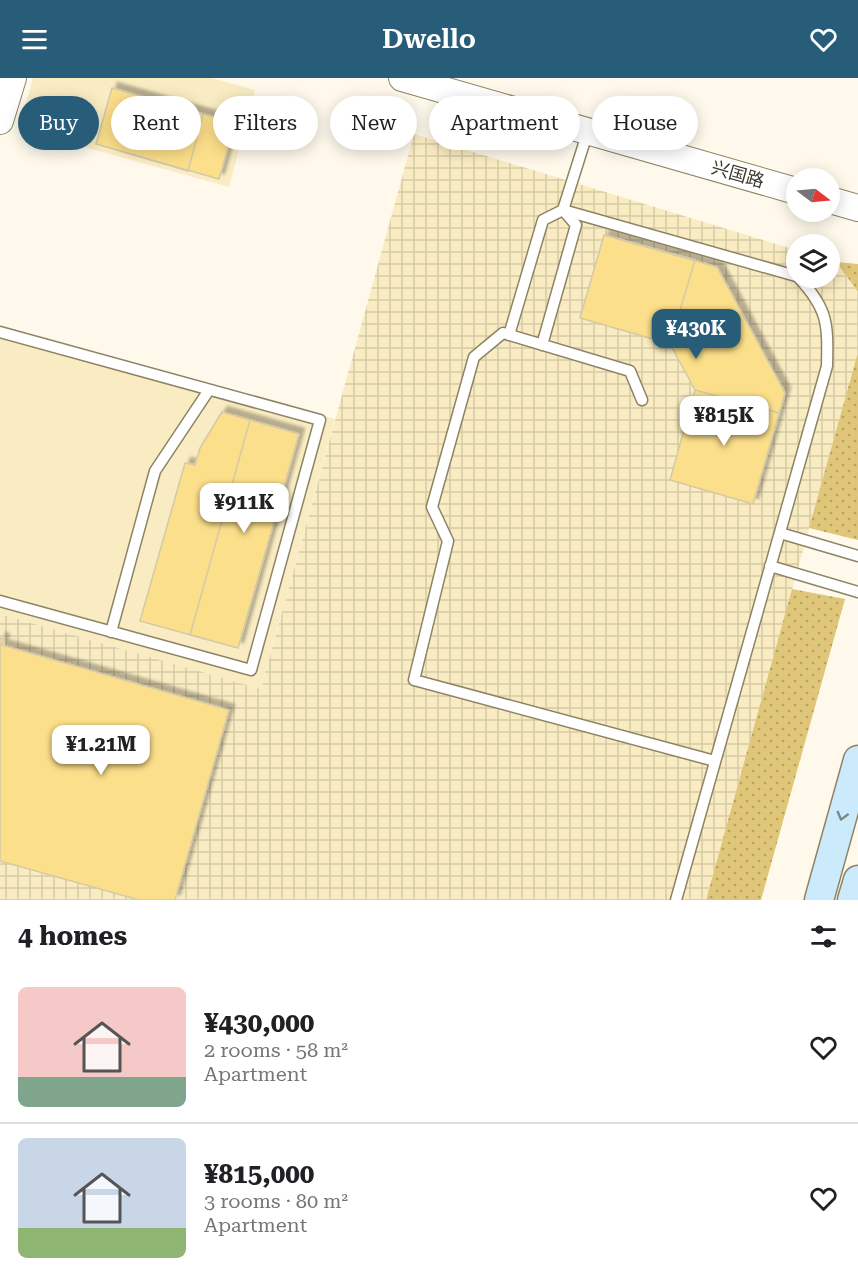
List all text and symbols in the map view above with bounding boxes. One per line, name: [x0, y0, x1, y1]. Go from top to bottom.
icon: menu: [18, 23, 51, 56]
text: Dwello: [382, 23, 476, 55]
icon: heart: [807, 23, 840, 56]
chip: Buy: [18, 96, 99, 150]
chip: Rent: [111, 96, 201, 150]
chip: Filters: [213, 96, 318, 150]
chip: New: [330, 96, 417, 150]
chip: Apartment: [429, 96, 580, 150]
chip: House: [592, 96, 698, 150]
street label: 兴国路: [709, 156, 767, 192]
north arrow: [786, 168, 840, 222]
map controls: [786, 168, 840, 288]
button: layers: [786, 234, 840, 288]
pin: ¥430K: [654, 309, 738, 360]
text: ¥430K: [666, 316, 726, 340]
pin: ¥815K: [682, 396, 766, 447]
text: ¥815K: [694, 403, 754, 427]
pin: ¥911K: [202, 483, 286, 534]
text: ¥911K: [214, 490, 274, 514]
pin: ¥1.21M: [52, 725, 150, 776]
text: ¥1.21M: [66, 732, 136, 756]
one-way arrow: [837, 811, 850, 821]
icon: filters: [807, 920, 840, 953]
text: 4 homes: [18, 921, 127, 951]
text: ¥430,000: [204, 1008, 314, 1038]
icon: home: [66, 1011, 138, 1083]
icon: heart: [807, 1031, 840, 1064]
text: 2 rooms · 58 m²: [204, 1038, 348, 1062]
text: Apartment: [204, 1062, 307, 1086]
text: ¥815,000: [204, 1159, 314, 1189]
icon: home: [66, 1162, 138, 1234]
icon: heart: [807, 1182, 840, 1215]
text: 3 rooms · 80 m²: [204, 1189, 348, 1213]
text: Apartment: [204, 1213, 307, 1237]

